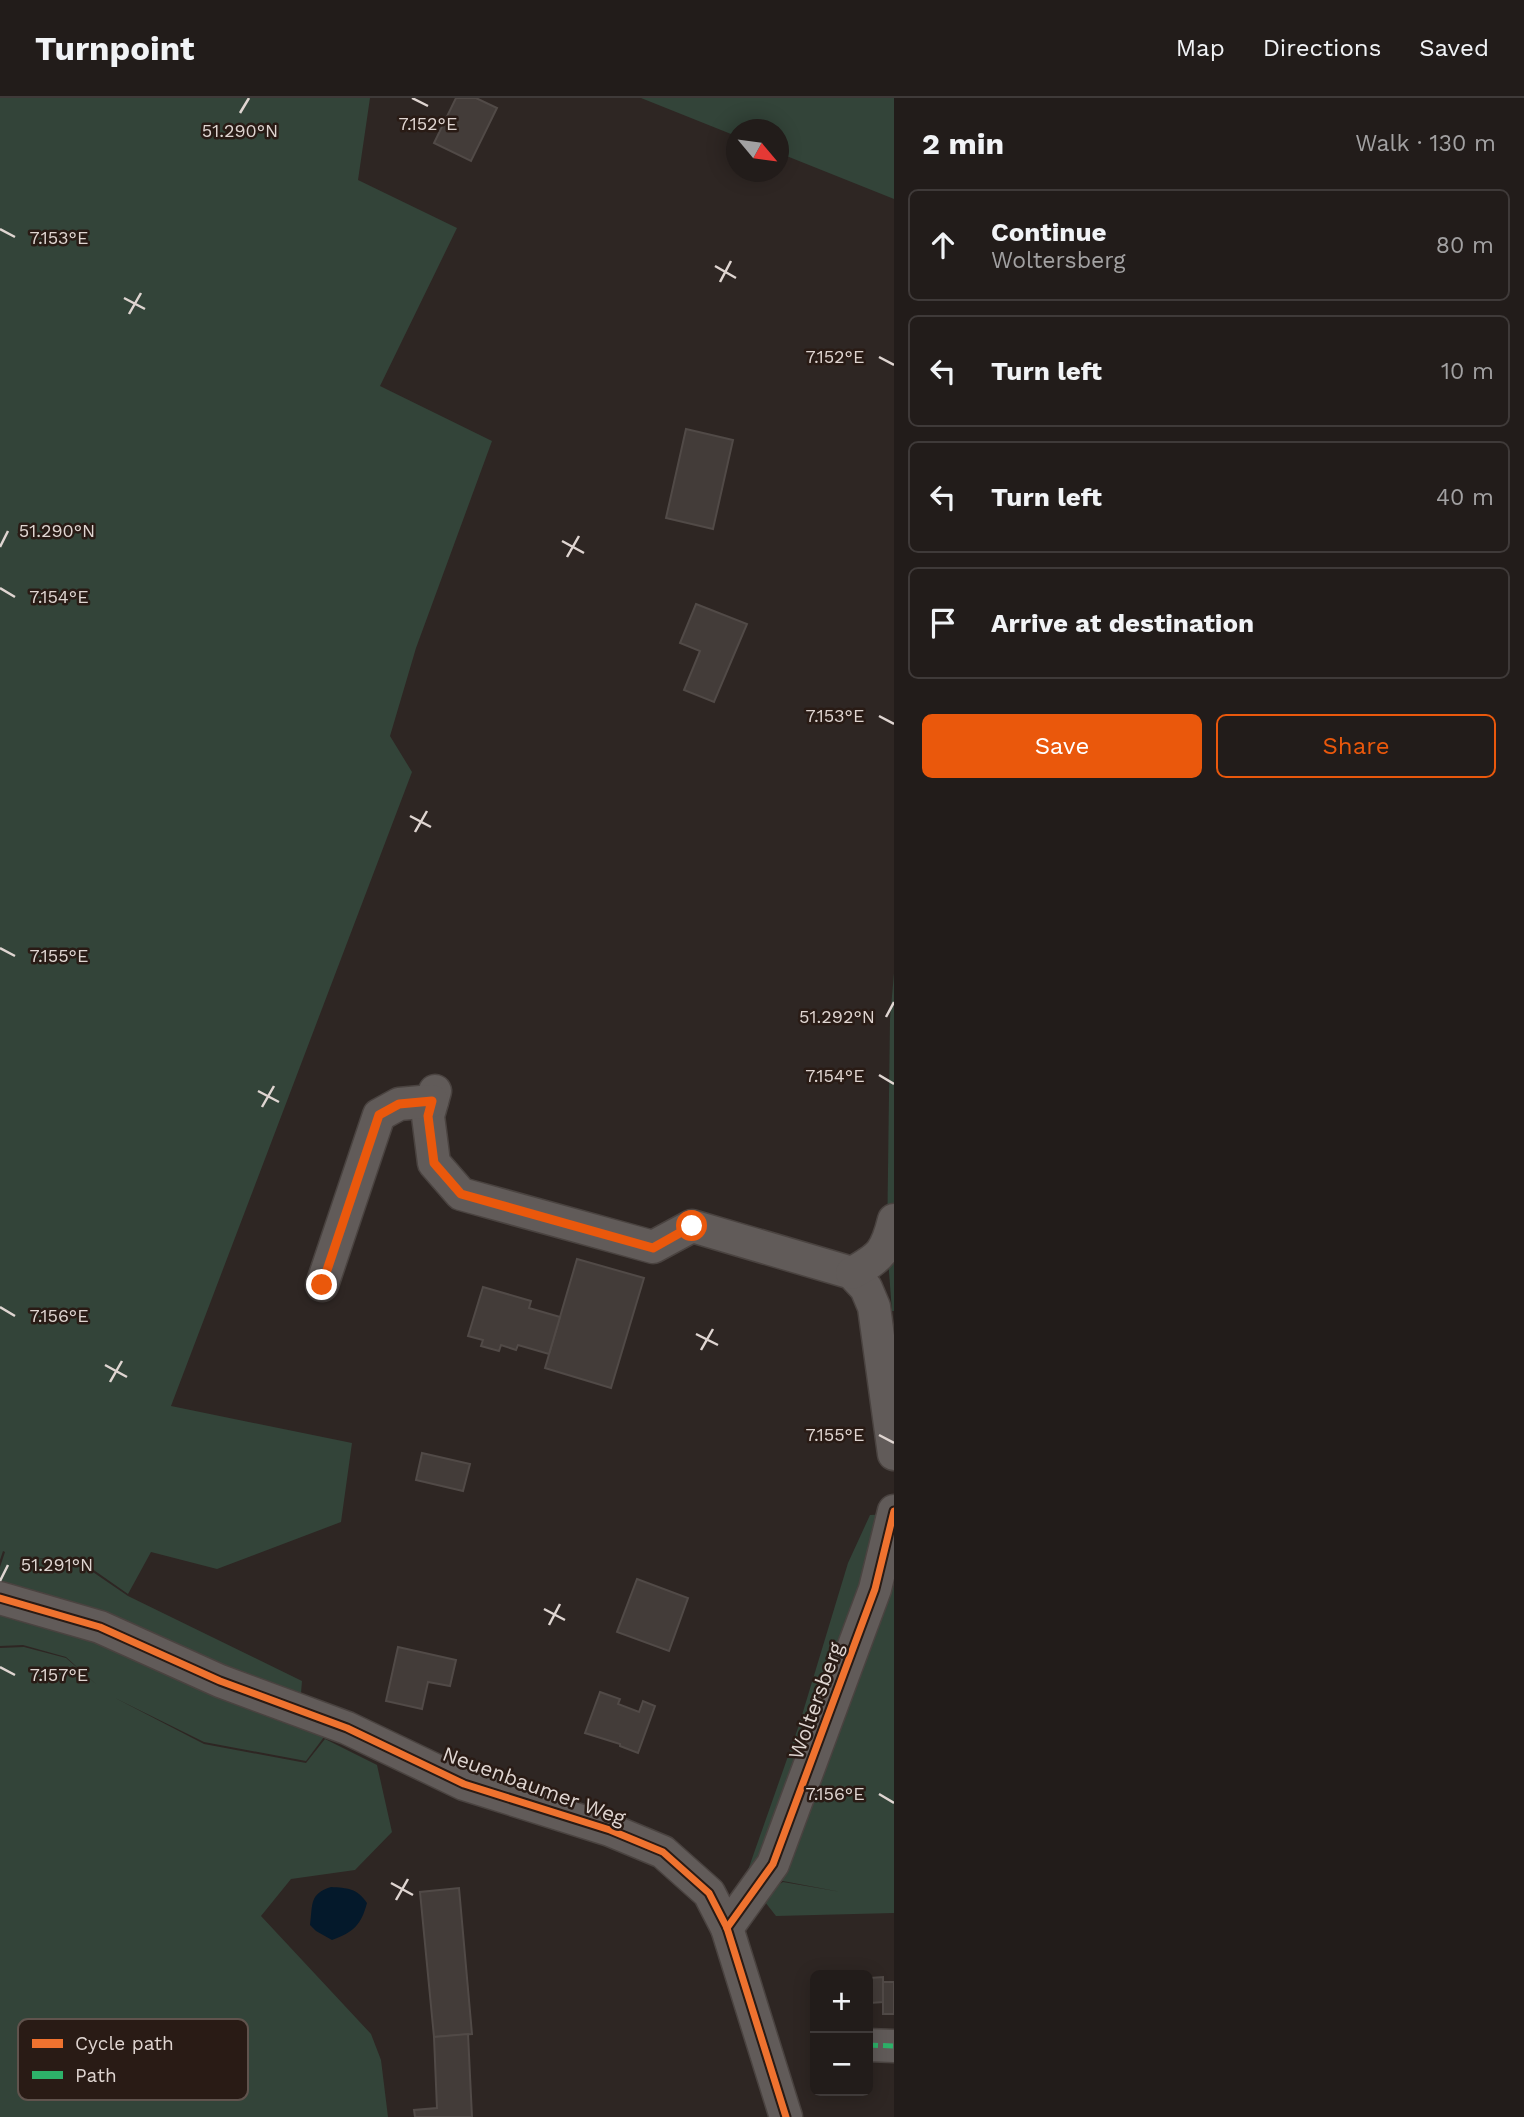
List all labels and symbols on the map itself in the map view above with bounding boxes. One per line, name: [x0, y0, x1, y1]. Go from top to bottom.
text: 7.152°E: [399, 113, 457, 134]
north arrow: [726, 119, 789, 182]
text: 51.290°N: [202, 120, 278, 141]
text: 7.153°E: [30, 227, 88, 248]
text: 7.152°E: [806, 346, 864, 367]
text: 51.290°N: [19, 520, 95, 541]
text: 7.154°E: [29, 586, 89, 607]
text: 7.153°E: [806, 705, 864, 726]
text: 7.155°E: [30, 945, 88, 966]
text: 51.292°N: [799, 1006, 875, 1027]
text: 7.154°E: [805, 1065, 865, 1086]
route start: [676, 1210, 707, 1241]
route end: [306, 1269, 337, 1300]
text: 7.156°E: [29, 1305, 89, 1326]
text: 7.155°E: [806, 1424, 864, 1445]
text: 51.291°N: [21, 1554, 93, 1575]
street label: Woltersberg: [783, 1638, 849, 1763]
text: 7.157°E: [30, 1664, 88, 1685]
street label: Neuenbaumer Weg: [439, 1741, 630, 1831]
text: 7.156°E: [805, 1783, 865, 1804]
legend: [18, 2019, 248, 2100]
text: Cycle path: [75, 2032, 174, 2055]
text: Path: [75, 2064, 117, 2087]

